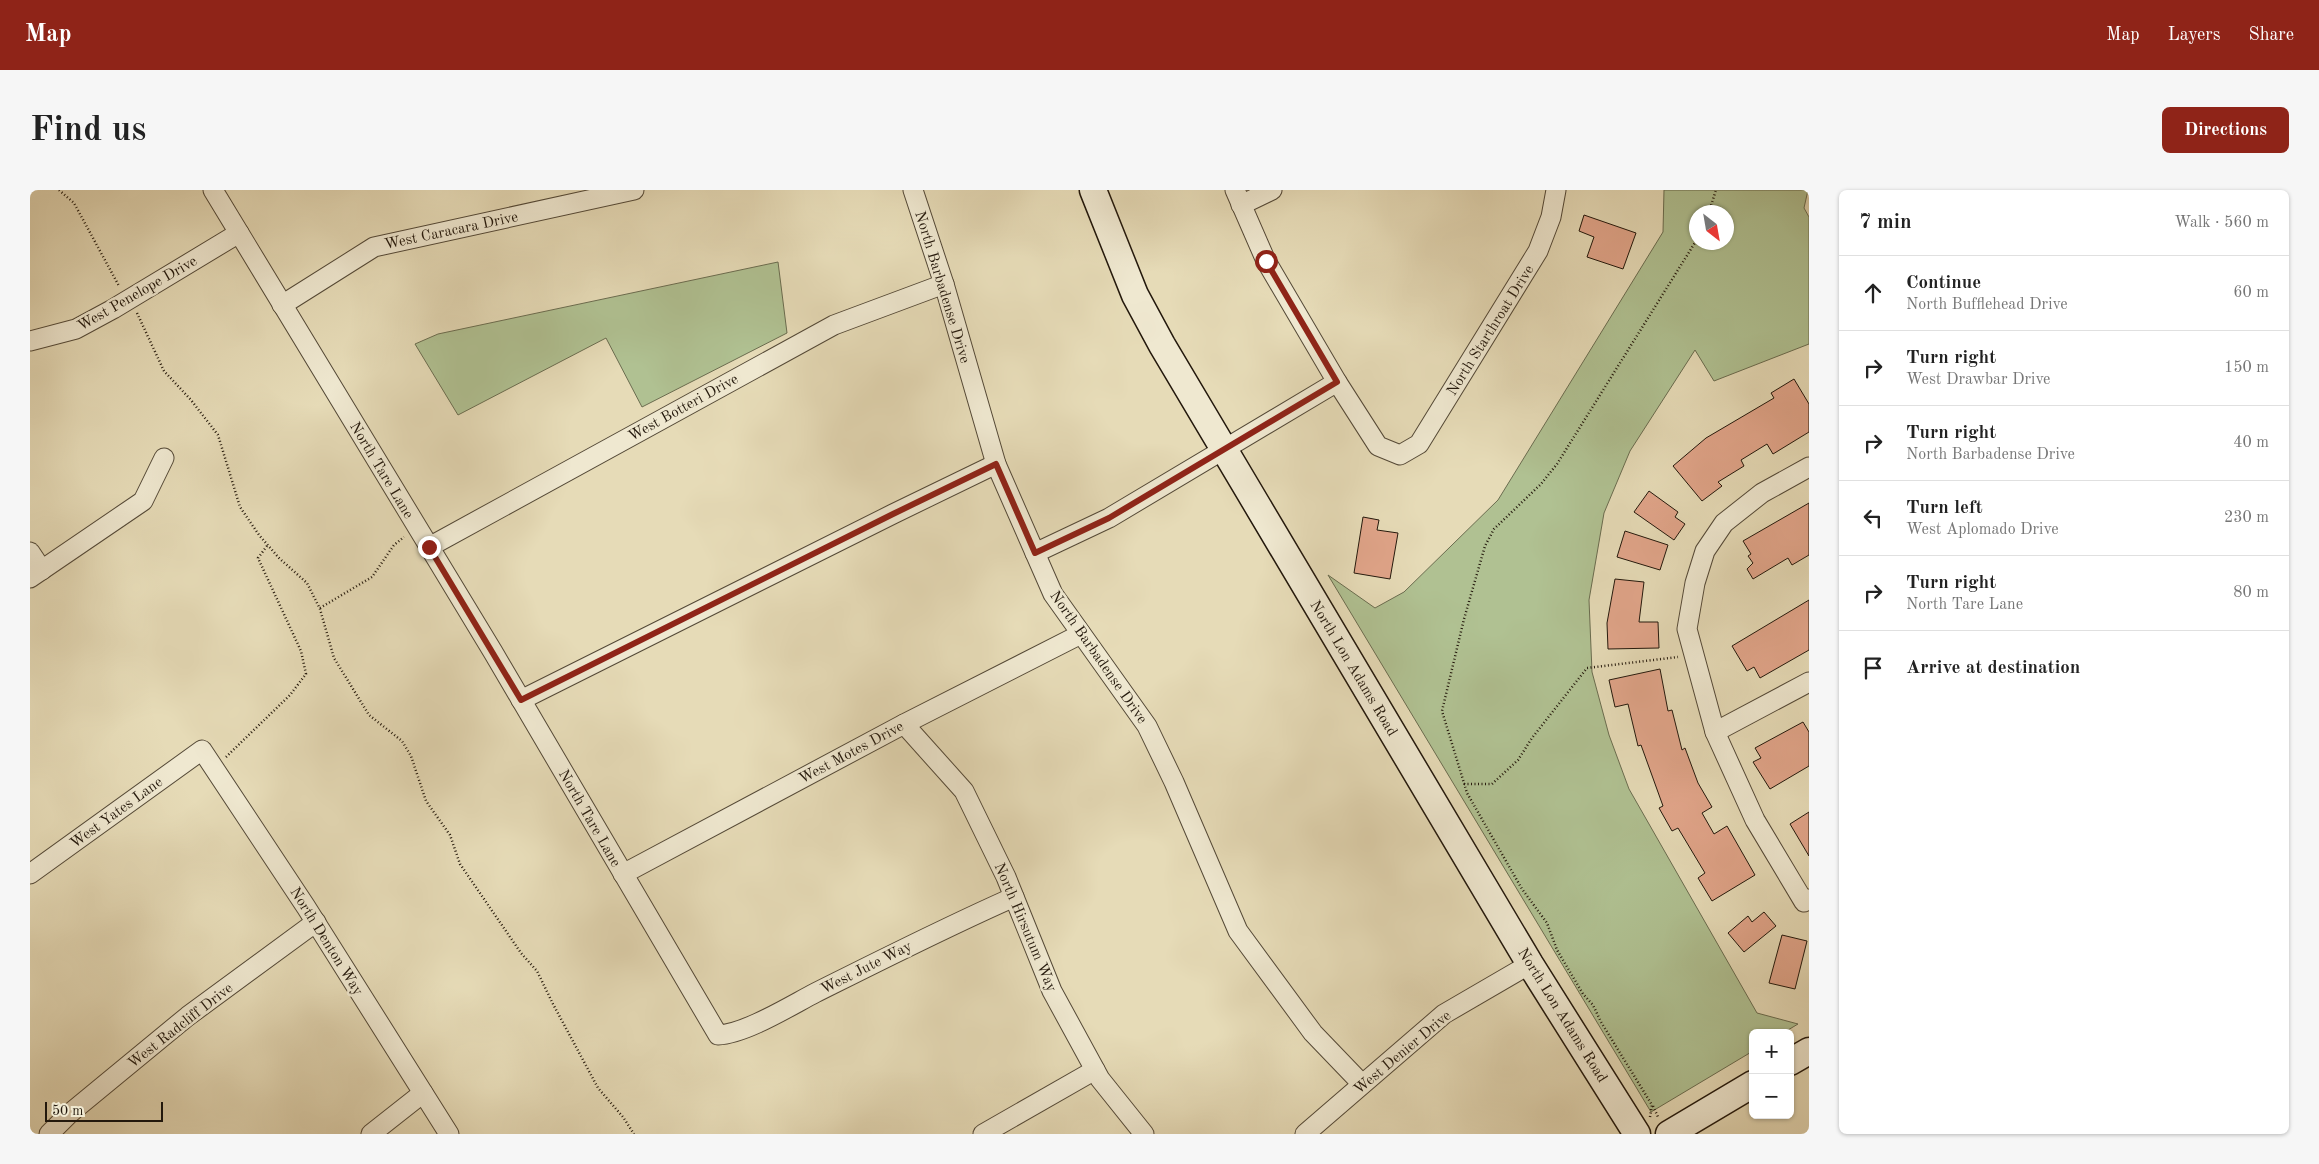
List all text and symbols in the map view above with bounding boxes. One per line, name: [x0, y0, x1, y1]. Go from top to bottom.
text: Map: [25, 23, 72, 47]
text: Map: [2106, 26, 2140, 44]
text: Layers: [2168, 26, 2220, 44]
text: Share: [2248, 26, 2294, 44]
button: Directions: [2162, 107, 2289, 153]
text: Find us: [30, 113, 146, 148]
north arrow: [1689, 205, 1734, 250]
street label: West Caracara Drive: [383, 210, 520, 253]
street label: North Barbadense Drive: [911, 210, 972, 365]
text: 7 min: [1859, 212, 1912, 233]
text: Walk · 560 m: [2174, 215, 2269, 231]
route start: [1255, 250, 1278, 273]
street label: West Penelope Drive: [75, 254, 200, 335]
street label: North Starthroat Drive: [1445, 263, 1538, 399]
text: Continue: [1906, 274, 1981, 293]
icon: ahead: [1859, 279, 1887, 307]
text: 60 m: [2233, 285, 2269, 301]
text: North Bufflehead Drive: [1906, 297, 2068, 313]
text: Turn right: [1906, 349, 1996, 368]
icon: right: [1859, 354, 1887, 382]
text: 150 m: [2224, 360, 2269, 376]
street label: West Botteri Drive: [626, 372, 741, 445]
text: West Drawbar Drive: [1906, 372, 2050, 388]
street label: North Tare Lane: [346, 420, 415, 522]
text: Turn right: [1906, 424, 1996, 443]
icon: right: [1859, 429, 1887, 457]
text: 40 m: [2233, 435, 2269, 451]
text: North Barbadense Drive: [1906, 447, 2075, 463]
text: Turn left: [1906, 499, 1983, 518]
icon: left: [1859, 504, 1887, 532]
text: 230 m: [2224, 510, 2269, 526]
text: West Aplomado Drive: [1906, 522, 2059, 538]
route end: [418, 536, 441, 559]
text: Turn right: [1906, 574, 1996, 593]
icon: right: [1859, 579, 1887, 607]
text: 80 m: [2233, 585, 2269, 601]
street label: North Barbadense Drive: [1046, 589, 1149, 727]
text: North Tare Lane: [1906, 597, 2023, 613]
street label: North Lon Adams Road: [1306, 598, 1399, 739]
icon: arrive: [1859, 654, 1887, 682]
text: Arrive at destination: [1906, 659, 2080, 678]
street label: West Motes Drive: [797, 719, 907, 787]
street label: North Tare Lane: [555, 767, 623, 870]
street label: West Yates Lane: [68, 775, 166, 852]
street label: North Hirsutum Way: [991, 861, 1059, 994]
street label: North Denton Way: [286, 885, 365, 999]
street label: West Jute Way: [819, 939, 915, 998]
street label: North Lon Adams Road: [1514, 946, 1609, 1086]
street label: West Radcliff Drive: [126, 981, 236, 1072]
street label: West Denier Drive: [1352, 1008, 1454, 1098]
map controls: [1749, 1029, 1794, 1119]
button: +: [1749, 1029, 1794, 1074]
button: −: [1749, 1074, 1794, 1119]
scale bar: [45, 1099, 162, 1122]
text: 50 m: [52, 1104, 83, 1118]

